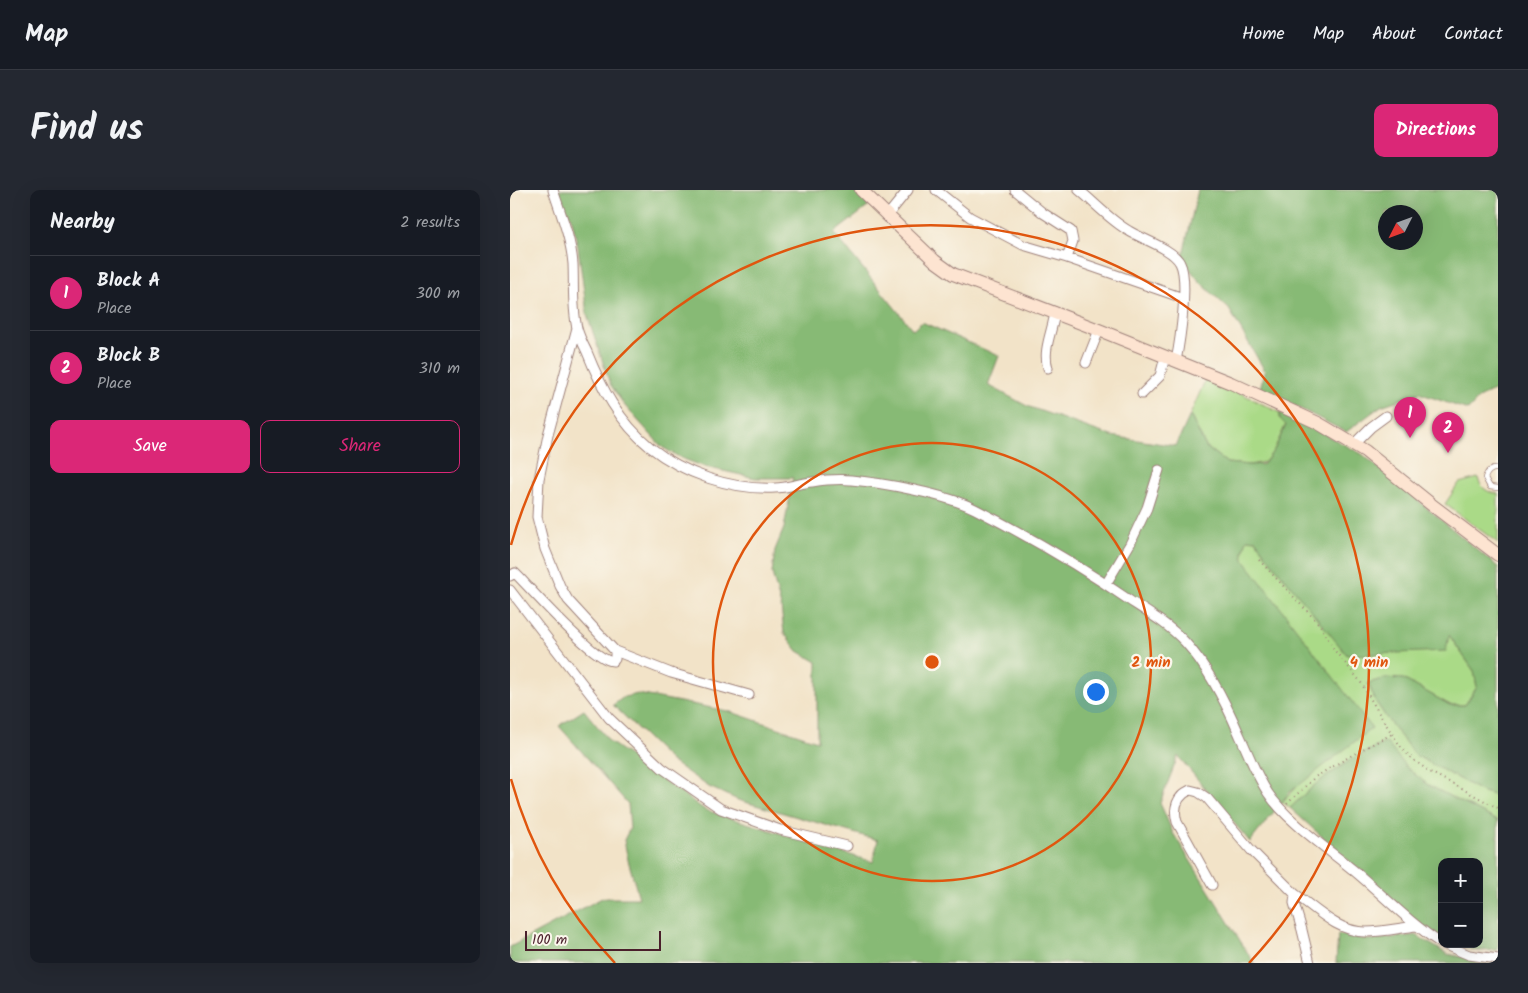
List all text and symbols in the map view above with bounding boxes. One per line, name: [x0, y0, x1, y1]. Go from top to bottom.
text: Map: [25, 15, 68, 54]
text: Home: [1242, 20, 1285, 49]
text: Map: [1313, 20, 1344, 49]
text: About: [1372, 20, 1416, 49]
text: Contact: [1444, 20, 1503, 49]
text: Find us: [30, 102, 143, 158]
button: Directions: [1374, 104, 1498, 157]
north arrow: [1378, 205, 1423, 250]
text: Nearby: [50, 206, 115, 239]
text: 2 results: [400, 210, 460, 235]
text: Block A: [97, 266, 161, 296]
text: 1: [64, 281, 68, 306]
text: 300 m: [416, 281, 460, 306]
text: Place: [97, 296, 131, 321]
text: Block B: [97, 341, 160, 371]
text: 2: [61, 356, 71, 381]
text: 310 m: [419, 356, 460, 381]
text: Place: [97, 371, 131, 396]
pin: 1: [1394, 397, 1426, 438]
pin: 2: [1432, 412, 1464, 453]
button: Save: [50, 420, 250, 473]
button: Share: [260, 420, 460, 473]
text: 2 min: [1131, 651, 1171, 675]
text: 4 min: [1350, 651, 1388, 675]
centre of rings: [923, 653, 941, 671]
your location: [1083, 679, 1109, 705]
map controls: [1438, 858, 1483, 948]
button: +: [1438, 858, 1483, 903]
button: −: [1438, 903, 1483, 948]
scale bar: [525, 928, 661, 951]
text: 100 m: [532, 929, 567, 951]

